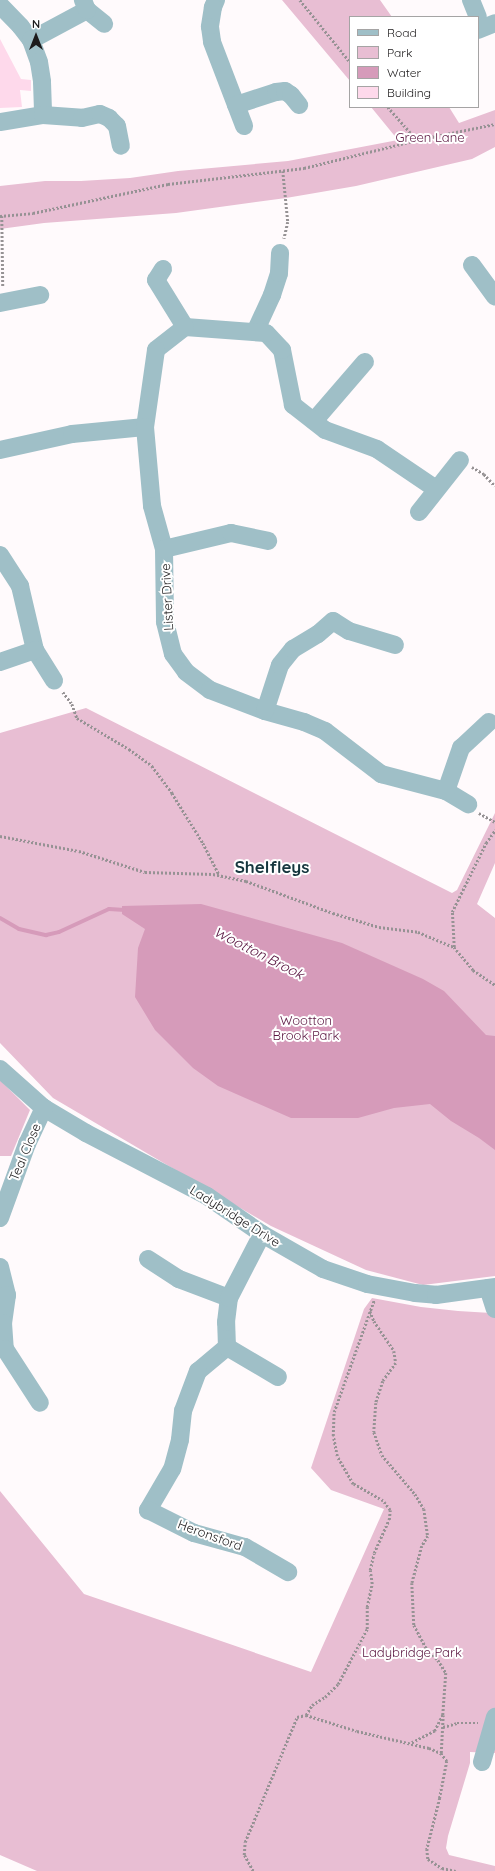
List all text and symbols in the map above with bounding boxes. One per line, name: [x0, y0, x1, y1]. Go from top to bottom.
north arrow: [16, 16, 56, 56]
legend: [349, 16, 479, 108]
text: N: [32, 17, 40, 31]
text: Road: [387, 25, 417, 40]
text: Park: [387, 45, 412, 60]
text: Water: [387, 65, 421, 80]
text: Building: [387, 85, 431, 100]
park label: Green Lane: [395, 129, 465, 145]
street label: Lister Drive: [157, 563, 177, 631]
district label: Shelfleys: [235, 857, 309, 877]
water label: Wootton Brook: [211, 923, 307, 983]
park label: Wootton Brook Park: [273, 1013, 339, 1044]
street label: Teal Close: [6, 1121, 44, 1183]
street label: Ladybridge Drive: [187, 1182, 283, 1250]
street label: Heronsford: [176, 1516, 244, 1554]
park label: Ladybridge Park: [362, 1644, 462, 1660]

